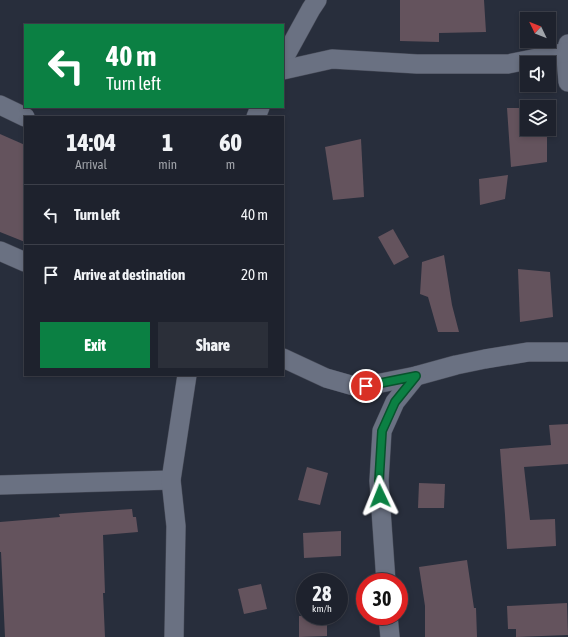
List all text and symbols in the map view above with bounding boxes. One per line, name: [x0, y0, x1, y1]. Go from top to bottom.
north arrow: [520, 12, 556, 48]
map controls: [520, 12, 556, 136]
icon: left: [40, 40, 92, 92]
text: 40 m: [106, 40, 156, 72]
button: sound: [520, 56, 556, 92]
text: Turn left: [106, 73, 161, 94]
button: layers: [520, 100, 556, 136]
text: 14:04: [66, 129, 116, 156]
text: 1: [162, 129, 173, 156]
text: 60: [219, 129, 242, 156]
text: Arrival: [75, 157, 107, 172]
text: min: [158, 157, 177, 172]
text: m: [226, 157, 235, 172]
icon: left: [40, 204, 62, 226]
text: Turn left: [74, 206, 120, 223]
text: 40 m: [241, 206, 268, 223]
icon: arrive: [40, 264, 62, 286]
text: Arrive at destination: [74, 266, 185, 283]
text: 20 m: [241, 266, 268, 283]
button: Exit: [40, 322, 150, 368]
button: Share: [158, 322, 268, 368]
pin: [349, 369, 383, 403]
icon: arrive: [355, 375, 377, 397]
position arrow: [359, 475, 401, 517]
speed limit sign: 30: [356, 573, 408, 625]
text: 28: [313, 582, 331, 605]
text: km/h: [312, 603, 332, 614]

